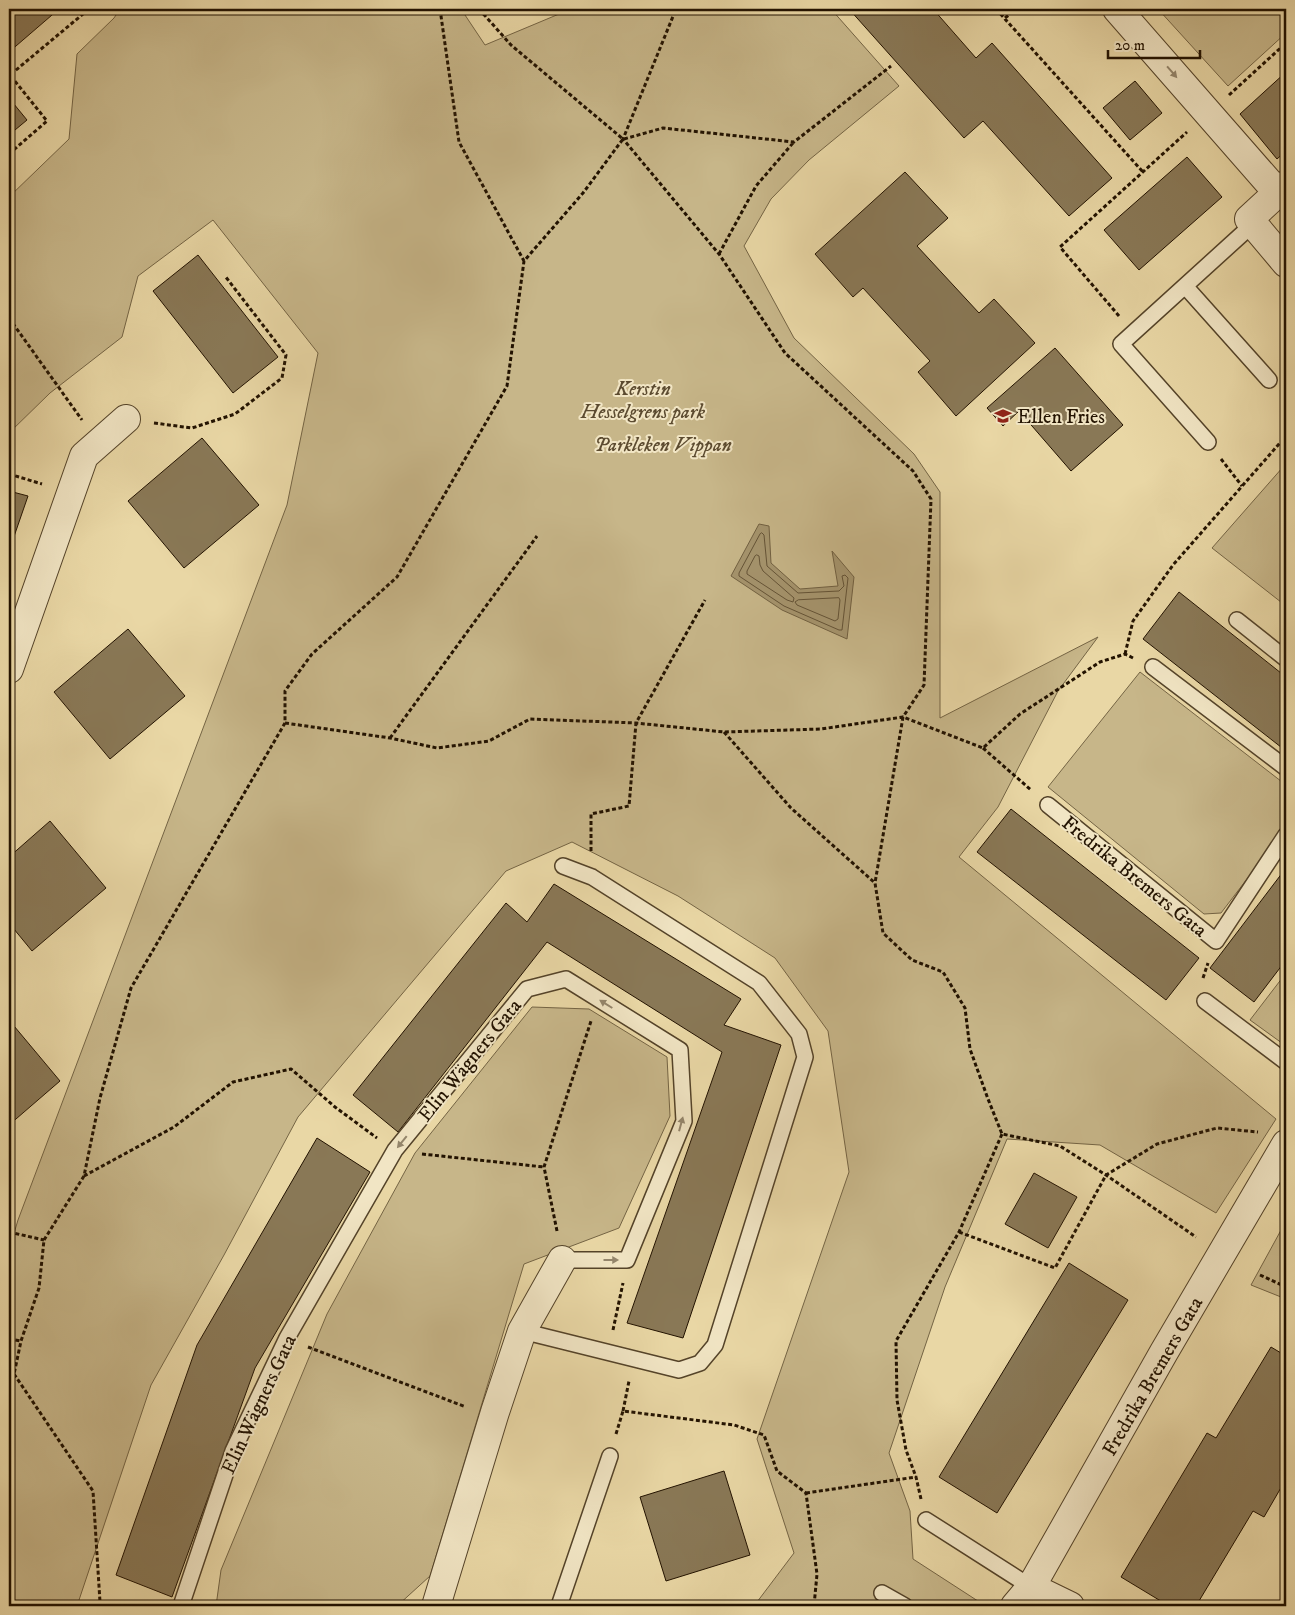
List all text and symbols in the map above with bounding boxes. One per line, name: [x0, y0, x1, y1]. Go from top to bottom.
scale bar: [1108, 28, 1200, 60]
text: 20 m: [1115, 36, 1145, 55]
one-way arrow: [1167, 65, 1178, 78]
park label: Kerstin Hesselgrens park: [580, 377, 706, 425]
place label: Ellen Fries: [1017, 405, 1105, 430]
school or university icon: Ellen Fries: [993, 406, 1013, 426]
park label: Parkleken Vippan: [594, 433, 732, 458]
street label: Fredrika Bremers Gata: [1056, 811, 1212, 944]
street label: Elin Wägners Gata: [413, 994, 528, 1128]
one-way arrow: [599, 999, 612, 1008]
one-way arrow: [677, 1117, 685, 1132]
one-way arrow: [396, 1135, 407, 1148]
one-way arrow: [603, 1256, 619, 1264]
street label: Fredrika Bremers Gata: [1098, 1292, 1209, 1461]
street label: Elin Wägners Gata: [216, 1330, 303, 1478]

